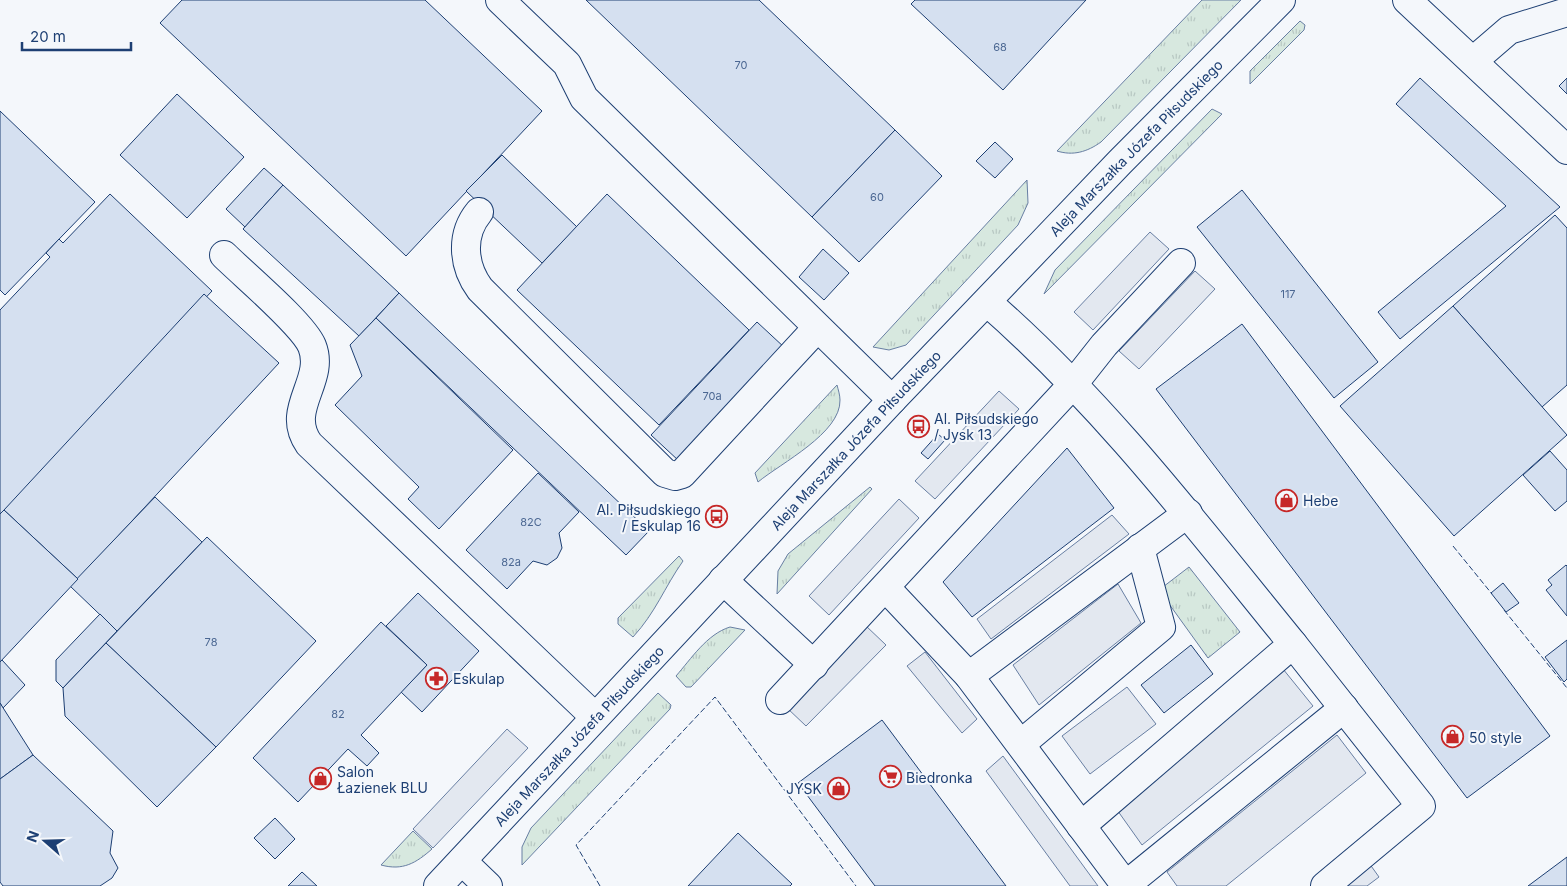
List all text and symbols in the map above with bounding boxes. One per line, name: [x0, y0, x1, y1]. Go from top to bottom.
scale bar: [22, 20, 131, 52]
text: 20 m: [30, 27, 66, 46]
house number: 68: [993, 40, 1007, 54]
street label: Aleja Marszałka Józefa Piłsudskiego: [1045, 56, 1226, 239]
house number: 70: [735, 58, 748, 72]
house number: 60: [870, 190, 884, 204]
house number: 117: [1280, 287, 1296, 301]
street label: Aleja Marszałka Józefa Piłsudskiego: [767, 346, 944, 533]
house number: 70a: [702, 389, 722, 403]
place label: Al. Piłsudskiego / Jysk 13: [934, 410, 1039, 443]
bus stop icon: Al. Piłsudskiego / Jysk 13: [906, 414, 930, 438]
shop icon: Hebe: [1275, 488, 1299, 512]
place label: Hebe: [1303, 492, 1338, 509]
place label: Al. Piłsudskiego / Eskulap 16: [596, 501, 701, 534]
bus stop icon: Al. Piłsudskiego / Eskulap 16: [705, 505, 729, 529]
house number: 82C: [520, 515, 542, 529]
house number: 82a: [501, 555, 521, 569]
house number: 78: [205, 635, 218, 649]
street label: Aleja Marszałka Józefa Piłsudskiego: [490, 642, 667, 829]
pharmacy icon: Eskulap: [425, 666, 449, 690]
place label: Eskulap: [453, 670, 505, 687]
house number: 82: [331, 707, 345, 721]
shop icon: 50 style: [1441, 725, 1465, 749]
place label: 50 style: [1469, 729, 1522, 746]
place label: Salon Łazienek BLU: [337, 763, 428, 796]
supermarket icon: Biedronka: [878, 765, 902, 789]
shop icon: Salon Łazienek BLU: [309, 767, 333, 791]
place label: Biedronka: [906, 769, 973, 786]
shop icon: JYSK: [826, 776, 850, 800]
place label: JYSK: [786, 780, 823, 797]
north arrow: [20, 816, 70, 866]
text: N: [23, 828, 42, 844]

